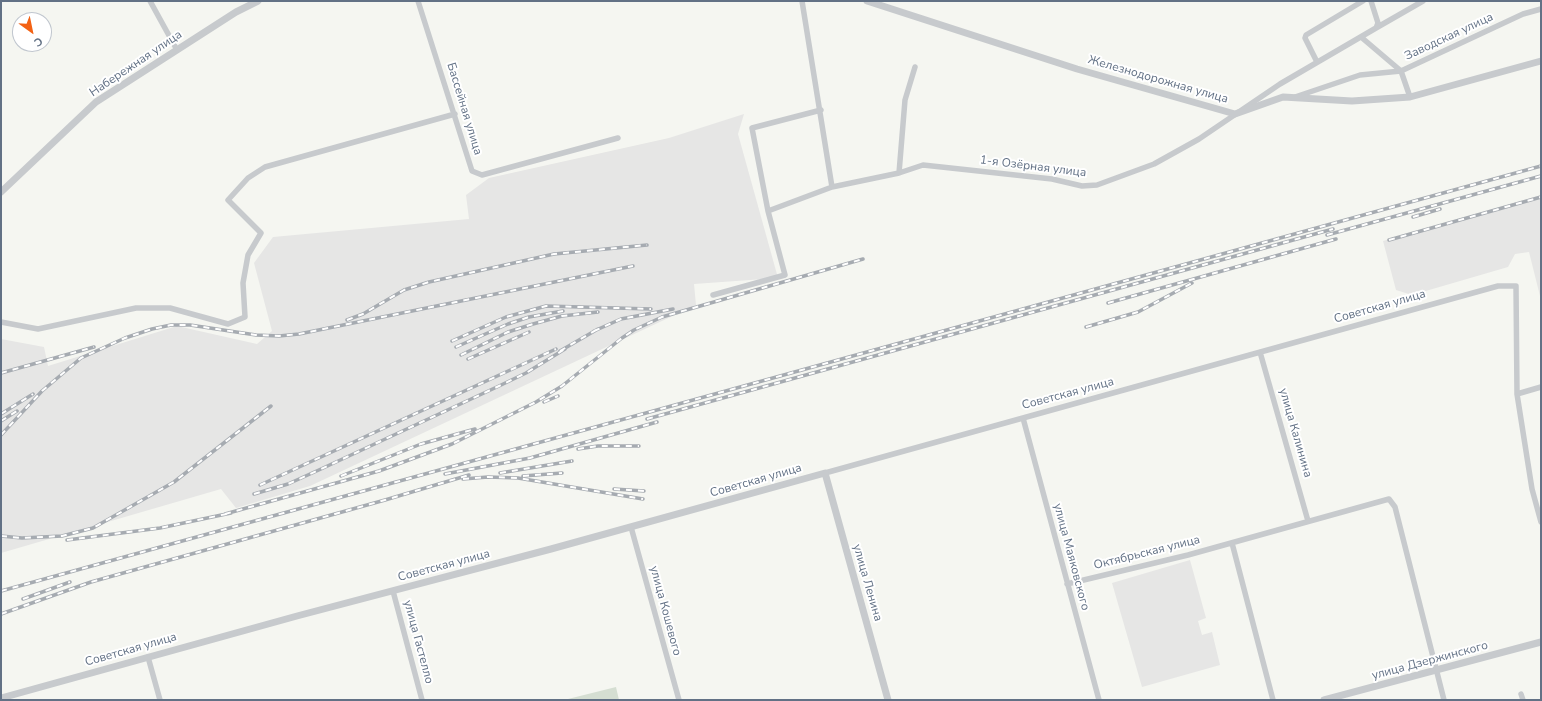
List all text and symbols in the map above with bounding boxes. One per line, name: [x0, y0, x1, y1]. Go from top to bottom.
street label: Заводская улица: [1402, 10, 1496, 64]
north arrow: [12, 12, 52, 52]
street label: Набережная улица: [87, 28, 185, 100]
text: С: [31, 33, 45, 50]
street label: Железнодорожная улица: [1086, 53, 1230, 107]
street label: Бассейная улица: [443, 61, 485, 157]
street label: 1-я Озёрная улица: [979, 153, 1087, 181]
street label: Советская улица: [1333, 287, 1427, 327]
street label: Советская улица: [1020, 375, 1116, 413]
street label: улица Калинина: [1275, 387, 1315, 479]
street label: Советская улица: [709, 461, 803, 501]
street label: улица Маяковского: [1050, 502, 1092, 612]
street label: Октябрьская улица: [1092, 533, 1202, 573]
street label: улица Ленина: [849, 543, 885, 623]
street label: Советская улица: [396, 547, 492, 585]
street label: улица Кошевого: [646, 565, 684, 657]
street label: улица Гастелло: [400, 599, 436, 685]
street label: Советская улица: [84, 630, 178, 670]
street label: улица Дзержинского: [1370, 639, 1490, 683]

